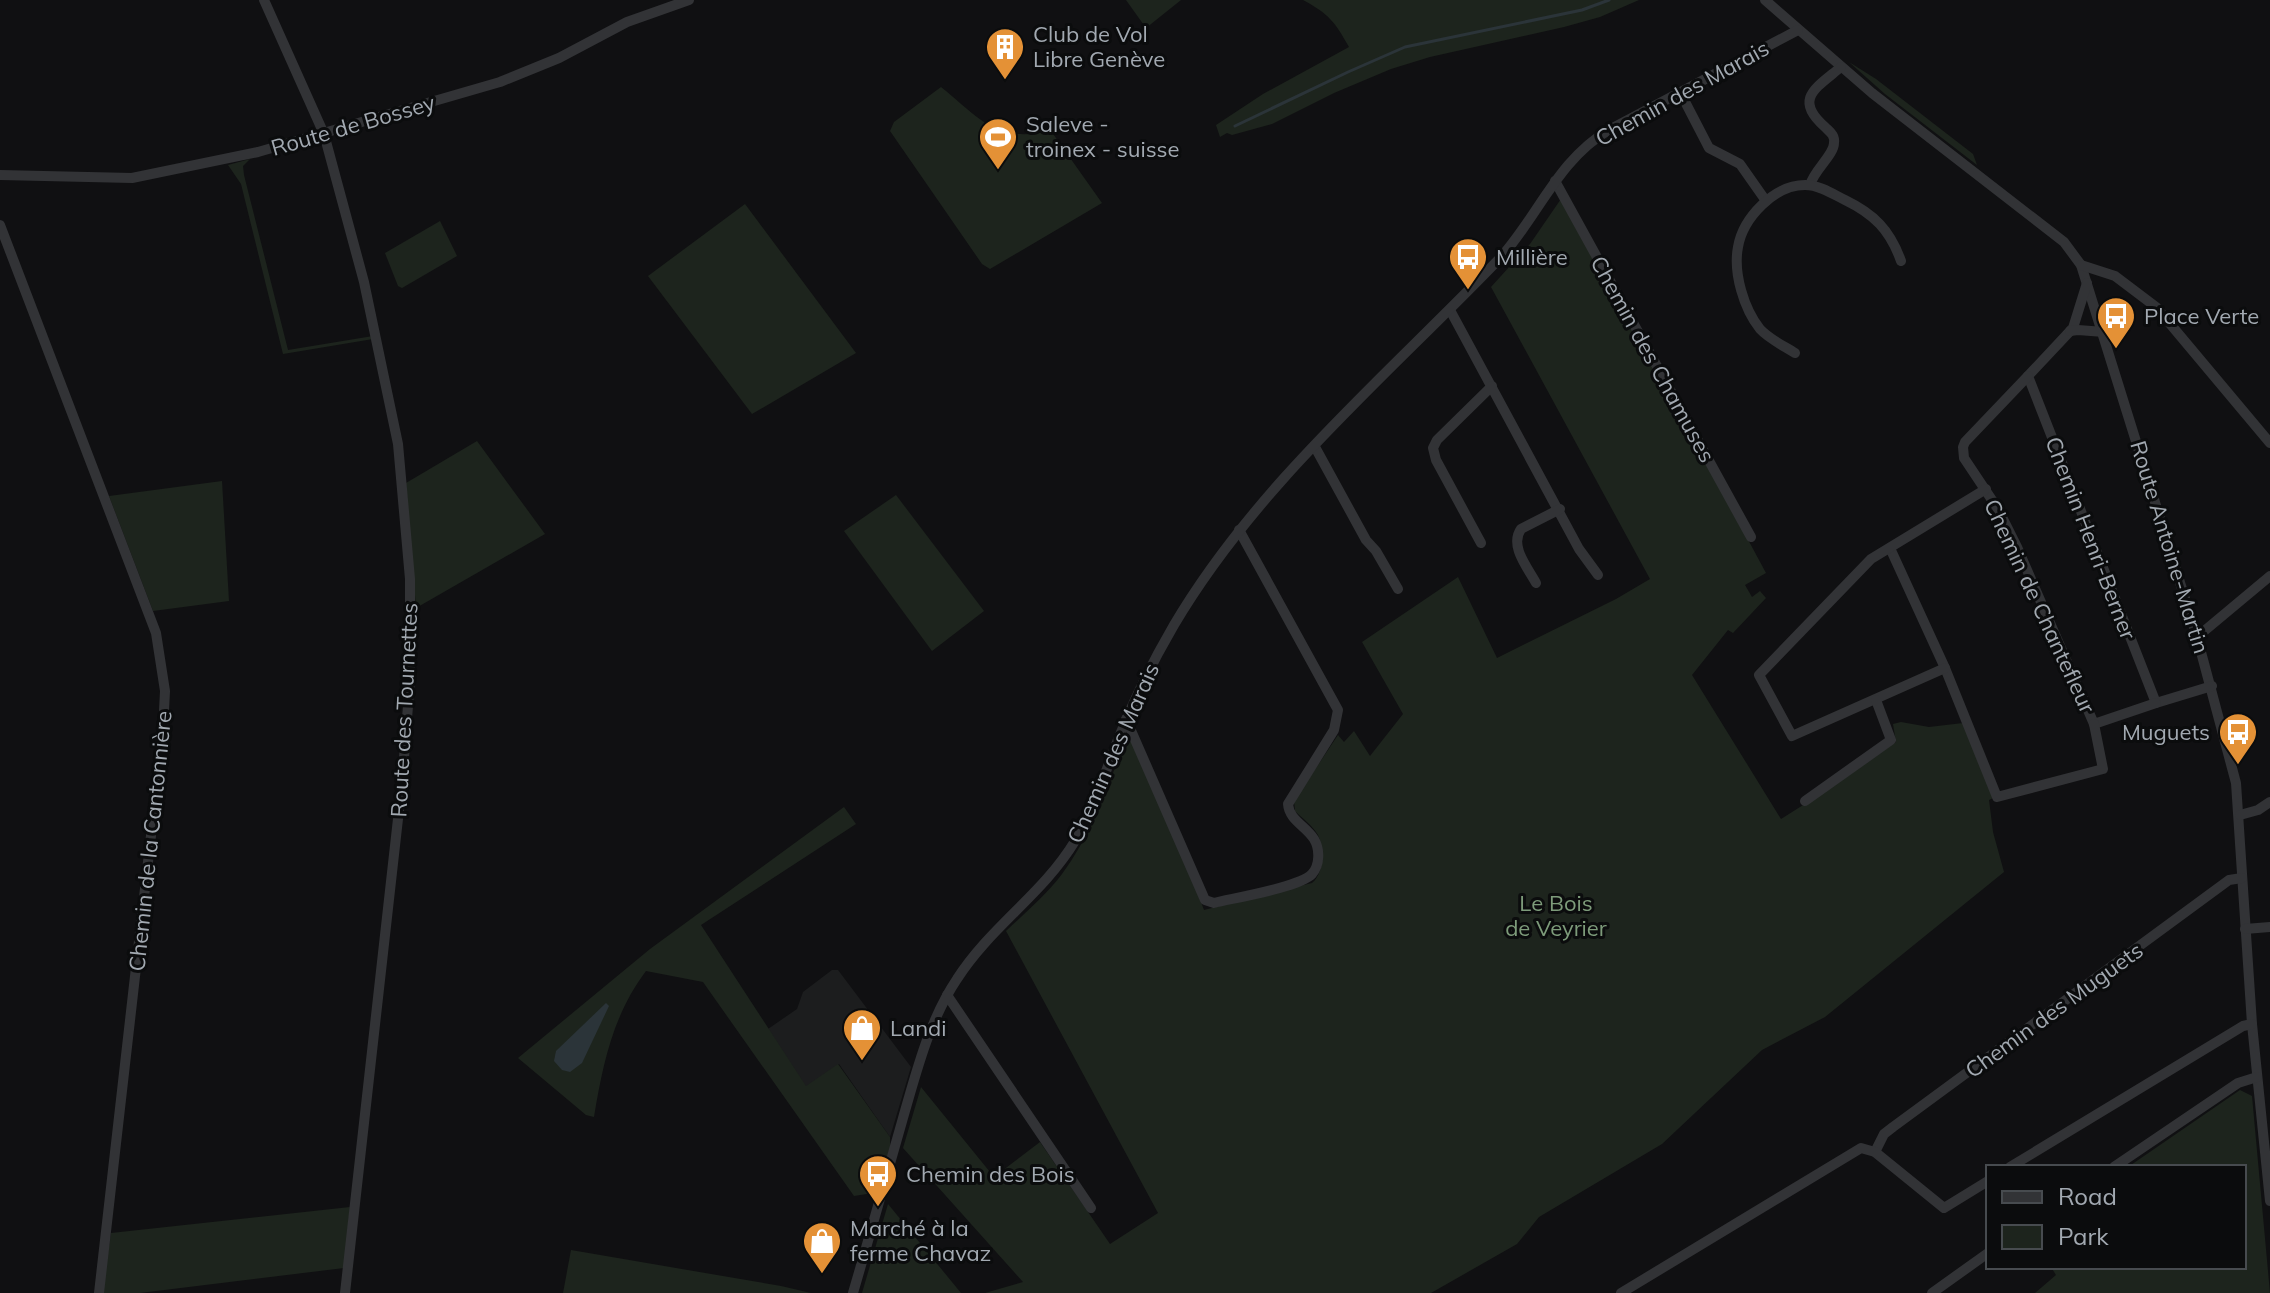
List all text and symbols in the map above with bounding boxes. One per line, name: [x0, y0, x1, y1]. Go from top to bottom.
place label: Club de Vol Libre Genève: [1033, 20, 1165, 73]
building icon: Club de Vol Libre Genève: [984, 26, 1026, 81]
street label: Chemin des Marais: [1590, 34, 1774, 152]
street label: Route de Bossey: [268, 88, 439, 162]
place label: Saleve - troinex - suisse: [1026, 110, 1179, 163]
sports icon: Saleve - troinex - suisse: [977, 116, 1019, 171]
bus stop icon: Millière: [1447, 236, 1489, 291]
place label: Millière: [1496, 243, 1568, 271]
street label: Chemin des Chamuses: [1585, 251, 1721, 467]
bus stop icon: Place Verte: [2095, 295, 2137, 350]
place label: Place Verte: [2144, 302, 2259, 330]
street label: Chemin Henri-Berner: [2039, 433, 2143, 643]
street label: Route Antoine-Martin: [2124, 437, 2216, 657]
street label: Chemin de Chantefleur: [1978, 495, 2102, 717]
street label: Route des Tournettes: [384, 602, 424, 818]
street label: Chemin des Marais: [1061, 659, 1165, 847]
street label: Chemin de la Cantonnière: [122, 709, 178, 973]
bus stop icon: Muguets: [2217, 711, 2259, 766]
place label: Muguets: [2122, 718, 2210, 746]
park label: Le Bois de Veyrier: [1505, 889, 1607, 942]
street label: Chemin des Muguets: [1960, 936, 2148, 1084]
shop icon: Landi: [841, 1007, 883, 1062]
place label: Landi: [890, 1014, 947, 1042]
bus stop icon: Chemin des Bois: [857, 1153, 899, 1208]
place label: Chemin des Bois: [906, 1160, 1075, 1188]
legend: [1986, 1165, 2246, 1269]
text: Road: [2058, 1181, 2117, 1211]
place label: Marché à la ferme Chavaz: [850, 1214, 991, 1267]
shop icon: Marché à la ferme Chavaz: [801, 1220, 843, 1275]
text: Park: [2058, 1221, 2109, 1251]

